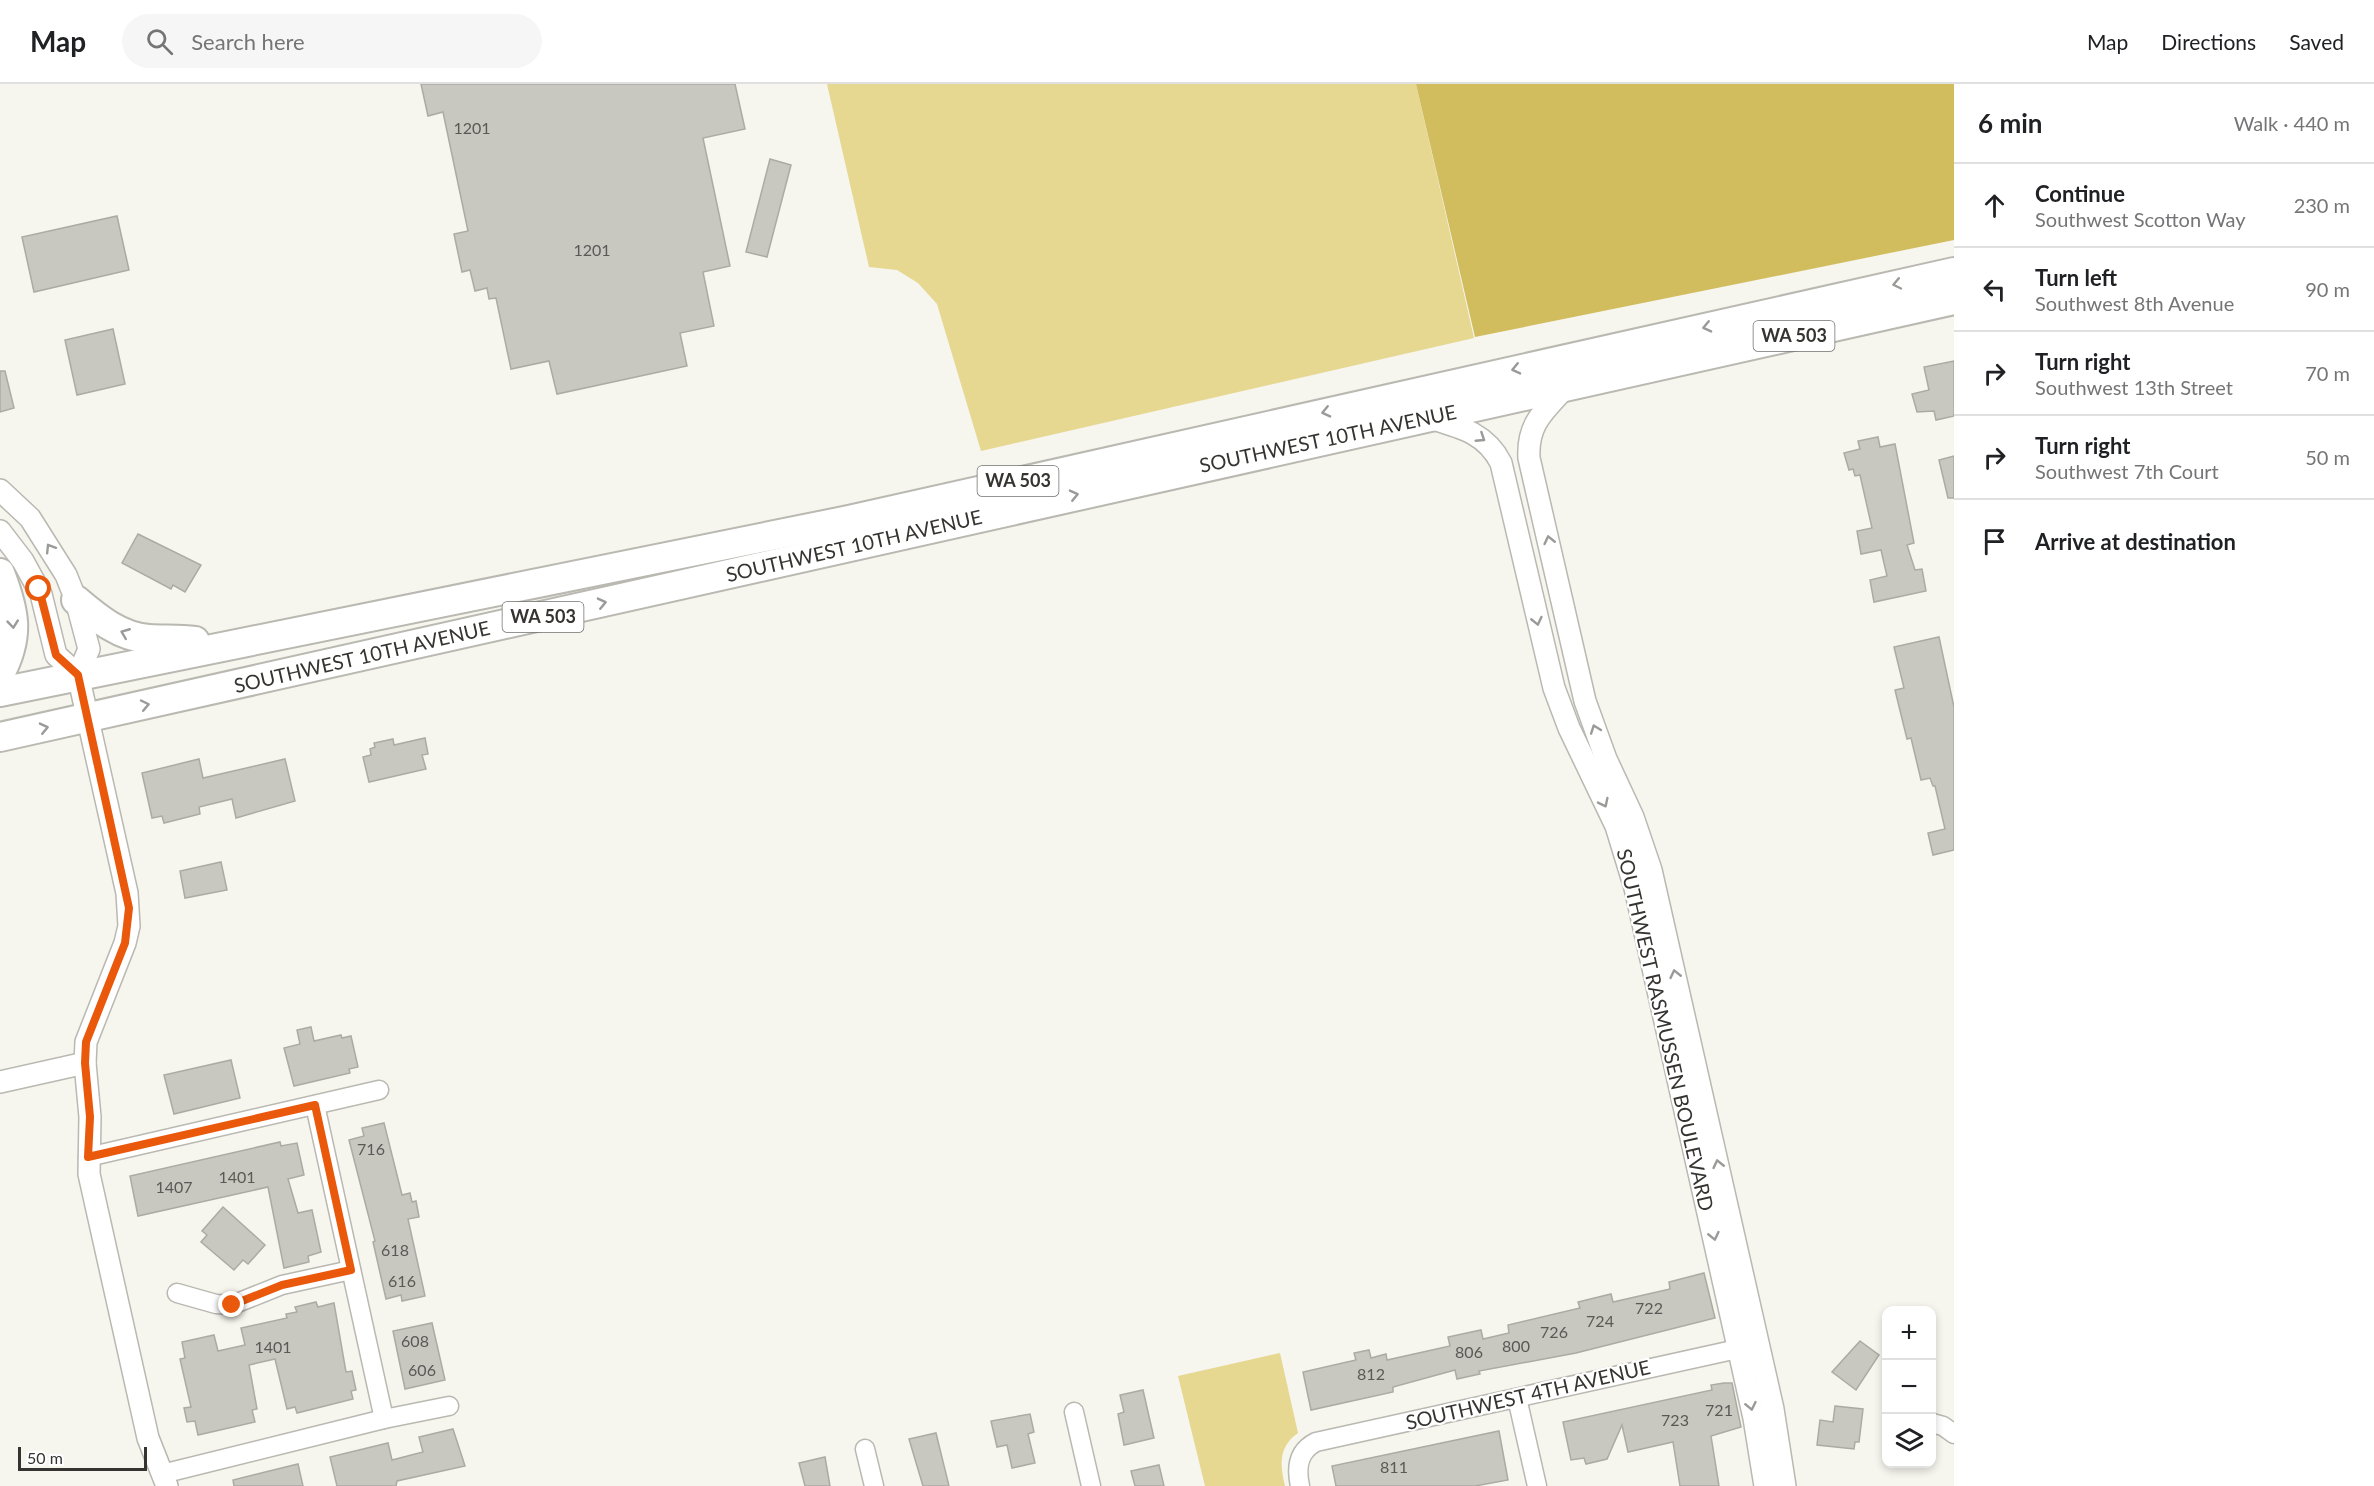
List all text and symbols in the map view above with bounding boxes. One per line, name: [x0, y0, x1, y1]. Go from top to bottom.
search box: [122, 14, 542, 68]
text: Map: [30, 24, 86, 58]
icon: search: [143, 25, 176, 58]
text: Search here: [191, 28, 305, 55]
text: Map: [2087, 29, 2128, 54]
text: Directions: [2161, 29, 2256, 54]
text: Saved: [2289, 29, 2344, 54]
text: 6 min: [1978, 107, 2042, 139]
text: Walk · 440 m: [2234, 111, 2350, 135]
house number: 1201: [453, 118, 491, 137]
text: Continue: [2035, 180, 2125, 207]
icon: ahead: [1978, 189, 2011, 222]
text: 230 m: [2294, 193, 2350, 217]
text: Southwest Scotton Way: [2035, 207, 2246, 231]
house number: 1201: [573, 240, 611, 259]
text: Turn left: [2035, 264, 2117, 291]
icon: left: [1978, 273, 2011, 306]
one-way arrow: [1892, 277, 1902, 290]
text: 90 m: [2305, 277, 2350, 301]
text: Southwest 8th Avenue: [2035, 291, 2234, 315]
one-way arrow: [1702, 319, 1712, 332]
road number: WA 503: [1754, 321, 1834, 351]
text: Turn right: [2035, 348, 2130, 375]
icon: right: [1978, 357, 2011, 390]
text: 70 m: [2305, 361, 2350, 385]
one-way arrow: [1511, 362, 1521, 375]
text: Southwest 13th Street: [2035, 375, 2233, 399]
street label: SOUTHWEST 10TH AVENUE: [1197, 399, 1458, 477]
one-way arrow: [1321, 404, 1331, 417]
one-way arrow: [1475, 431, 1485, 443]
text: Turn right: [2035, 432, 2130, 459]
icon: right: [1978, 441, 2011, 474]
text: 50 m: [2305, 445, 2350, 469]
text: Southwest 7th Court: [2035, 459, 2219, 483]
road number: WA 503: [978, 466, 1058, 496]
one-way arrow: [1069, 490, 1079, 503]
street label: SOUTHWEST 10TH AVENUE: [723, 504, 984, 586]
icon: arrive: [1978, 525, 2011, 558]
text: Arrive at destination: [2035, 528, 2236, 555]
one-way arrow: [1543, 536, 1556, 546]
one-way arrow: [46, 544, 58, 554]
route start: [25, 575, 51, 601]
one-way arrow: [597, 598, 607, 611]
road number: WA 503: [502, 602, 584, 632]
street label: SOUTHWEST 10TH AVENUE: [231, 615, 492, 697]
one-way arrow: [1529, 616, 1542, 626]
one-way arrow: [6, 620, 19, 629]
one-way arrow: [120, 628, 131, 640]
one-way arrow: [140, 699, 150, 712]
one-way arrow: [39, 722, 49, 735]
one-way arrow: [1590, 725, 1603, 735]
one-way arrow: [1597, 797, 1609, 808]
street label: SOUTHWEST RASMUSSEN BOULEVARD: [1613, 846, 1719, 1213]
one-way arrow: [1669, 969, 1682, 979]
house number: 716: [357, 1139, 385, 1158]
one-way arrow: [1712, 1159, 1725, 1169]
house number: 1401: [218, 1167, 256, 1186]
house number: 1407: [155, 1177, 193, 1196]
one-way arrow: [1707, 1231, 1720, 1241]
house number: 618: [381, 1240, 409, 1259]
house number: 616: [388, 1271, 416, 1290]
route end: [218, 1291, 244, 1317]
house number: 722: [1635, 1298, 1663, 1317]
map controls: [1882, 1306, 1936, 1468]
button: +: [1882, 1306, 1936, 1360]
house number: 724: [1586, 1311, 1614, 1330]
house number: 726: [1540, 1322, 1568, 1341]
house number: 608: [401, 1331, 429, 1350]
house number: 800: [1502, 1336, 1530, 1355]
house number: 1401: [254, 1337, 292, 1356]
house number: 806: [1455, 1342, 1483, 1361]
street label: SOUTHWEST 4TH AVENUE: [1403, 1354, 1652, 1434]
house number: 606: [408, 1360, 436, 1379]
button: −: [1882, 1360, 1936, 1414]
house number: 812: [1357, 1364, 1385, 1383]
house number: 721: [1705, 1400, 1733, 1419]
one-way arrow: [1744, 1400, 1757, 1410]
house number: 723: [1661, 1410, 1689, 1429]
button: layers: [1882, 1414, 1936, 1468]
scale bar: [18, 1444, 147, 1472]
text: 50 m: [27, 1448, 63, 1467]
house number: 811: [1380, 1457, 1408, 1476]

